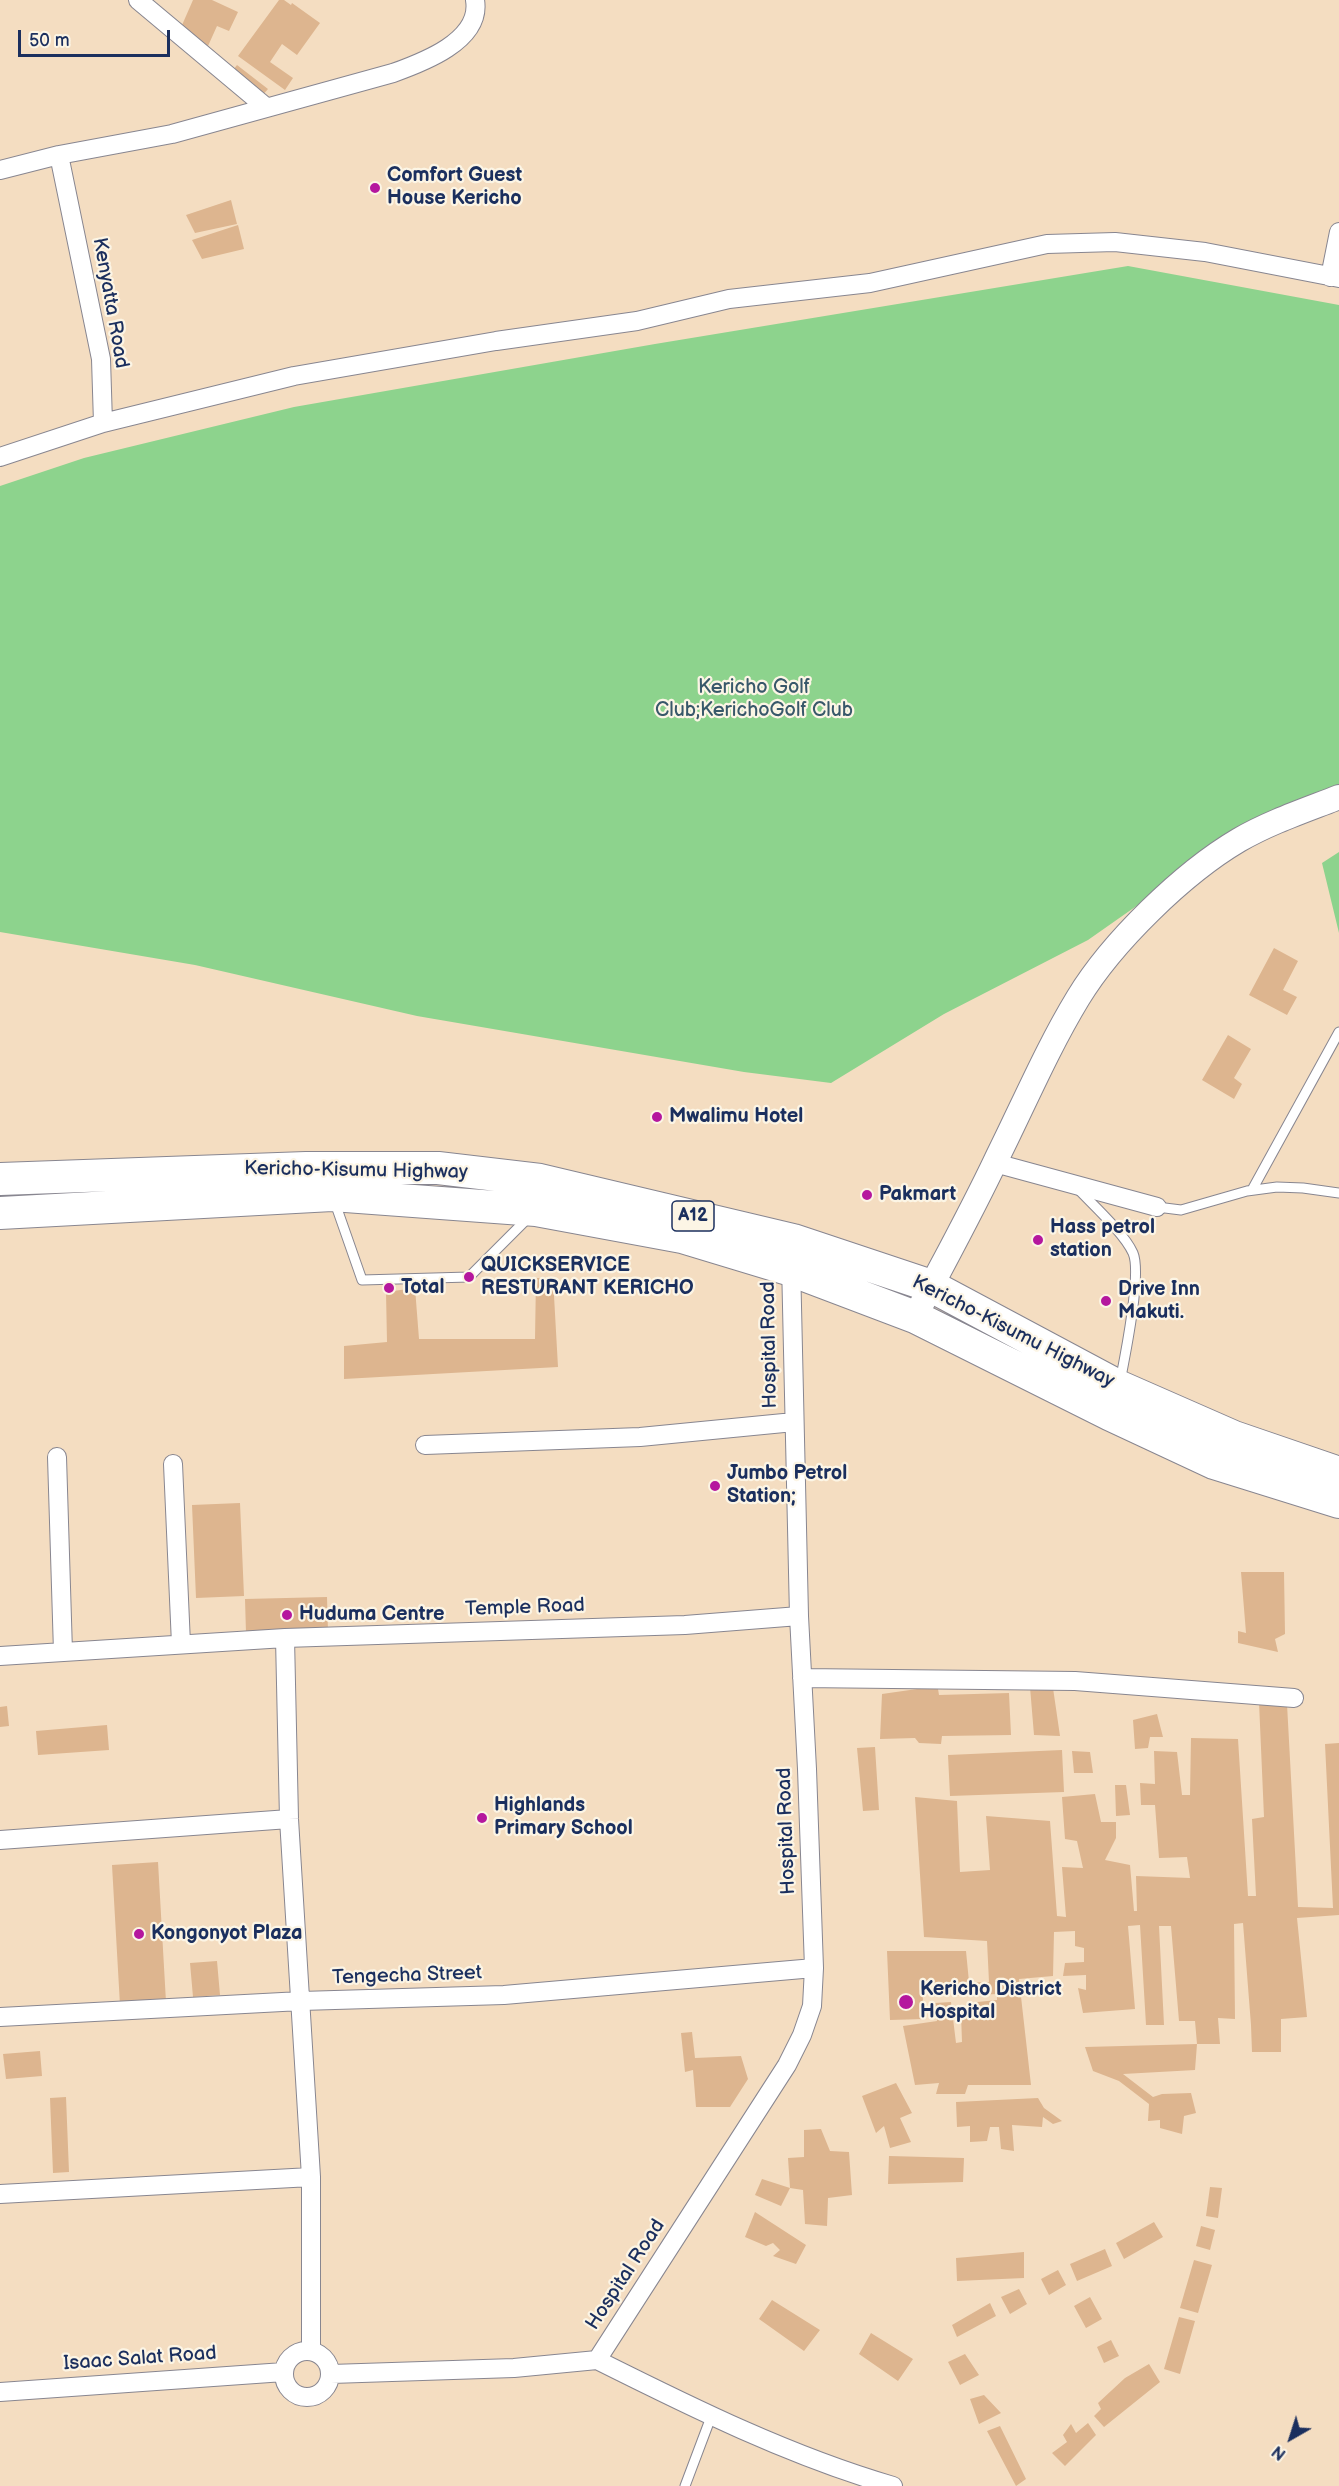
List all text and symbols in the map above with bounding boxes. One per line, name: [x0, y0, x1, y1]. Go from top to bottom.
scale bar: [21, 18, 172, 56]
text: 50 m: [29, 30, 70, 51]
place label: Comfort Guest House Kericho: [387, 164, 522, 211]
marker: Comfort Guest House Kericho: [368, 181, 382, 195]
street label: Kenyatta Road: [87, 236, 133, 370]
park label: Kericho Golf Club;KerichoGolf Club: [655, 676, 853, 723]
place label: Mwalimu Hotel: [669, 1105, 803, 1129]
marker: Mwalimu Hotel: [650, 1110, 664, 1124]
street label: Kericho-Kisumu Highway: [244, 1157, 468, 1185]
place label: Pakmart: [879, 1183, 956, 1207]
marker: Pakmart: [860, 1188, 874, 1202]
road number: A12: [672, 1201, 714, 1231]
place label: Hass petrol station: [1050, 1216, 1155, 1263]
marker: Hass petrol station: [1031, 1233, 1045, 1247]
place label: QUICKSERVICE RESTURANT KERICHO: [481, 1254, 694, 1301]
marker: QUICKSERVICE RESTURANT KERICHO: [462, 1270, 476, 1284]
street label: Kericho-Kisumu Highway: [908, 1271, 1118, 1393]
place label: Total: [401, 1276, 444, 1300]
place label: Drive Inn Makuti.: [1118, 1278, 1200, 1325]
marker: Total: [382, 1281, 396, 1295]
street label: Hospital Road: [757, 1281, 783, 1409]
marker: Drive Inn Makuti.: [1099, 1294, 1113, 1308]
place label: Jumbo Petrol Station;: [727, 1462, 847, 1509]
marker: Jumbo Petrol Station;: [708, 1479, 722, 1493]
street label: Temple Road: [465, 1594, 585, 1622]
place label: Huduma Centre: [299, 1603, 444, 1627]
marker: Huduma Centre: [280, 1608, 294, 1622]
street label: Hospital Road: [773, 1767, 801, 1895]
place label: Highlands Primary School: [494, 1794, 633, 1841]
marker: Highlands Primary School: [475, 1811, 489, 1825]
place label: Kongonyot Plaza: [151, 1922, 302, 1946]
marker: Kongonyot Plaza: [132, 1927, 146, 1941]
street label: Tengecha Street: [332, 1961, 482, 1991]
place label: Kericho District Hospital: [920, 1978, 1062, 2025]
marker: Kericho District Hospital: [897, 1993, 915, 2011]
street label: Hospital Road: [581, 2215, 671, 2335]
street label: Isaac Salat Road: [62, 2342, 218, 2376]
north arrow: [1261, 2408, 1321, 2468]
text: N: [1269, 2441, 1290, 2464]

